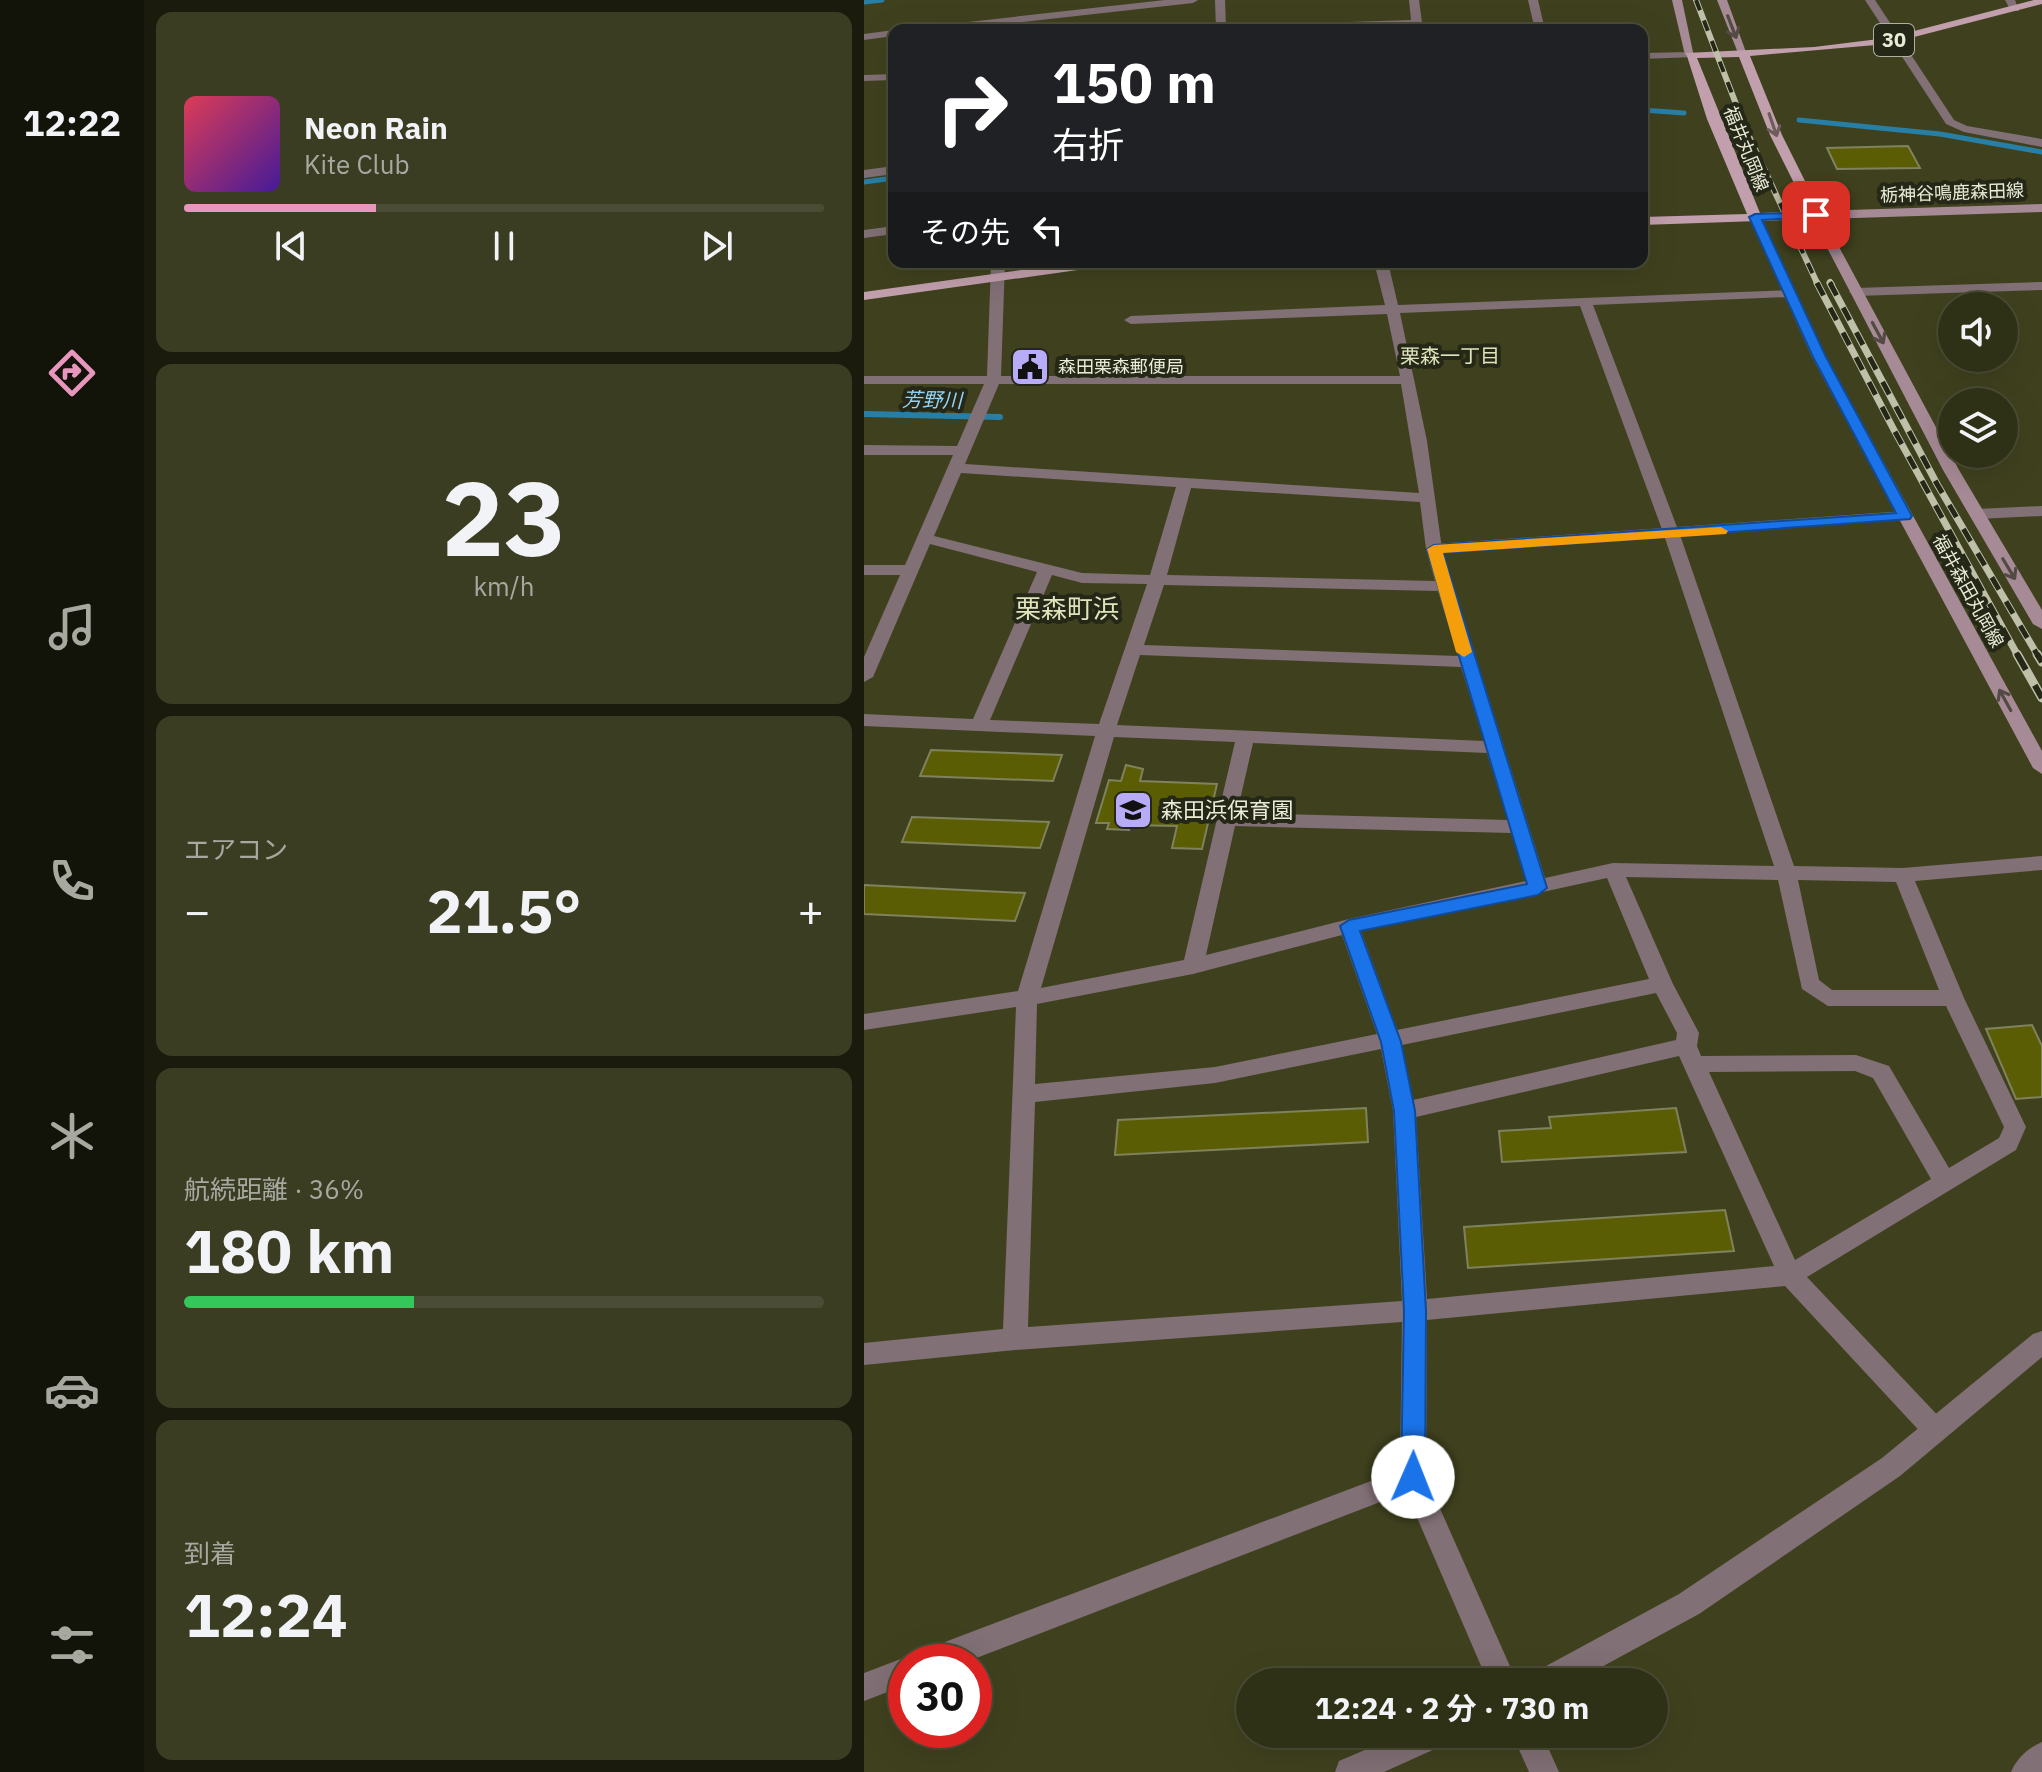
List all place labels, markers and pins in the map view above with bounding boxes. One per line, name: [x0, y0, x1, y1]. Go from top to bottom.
pin: [1782, 181, 1850, 249]
public building icon: 森田栗森郵便局: [1009, 346, 1051, 388]
place label: 森田栗森郵便局: [1058, 355, 1184, 378]
school or university icon: 森田浜保育園: [1112, 789, 1154, 831]
place label: 森田浜保育園: [1161, 795, 1293, 824]

